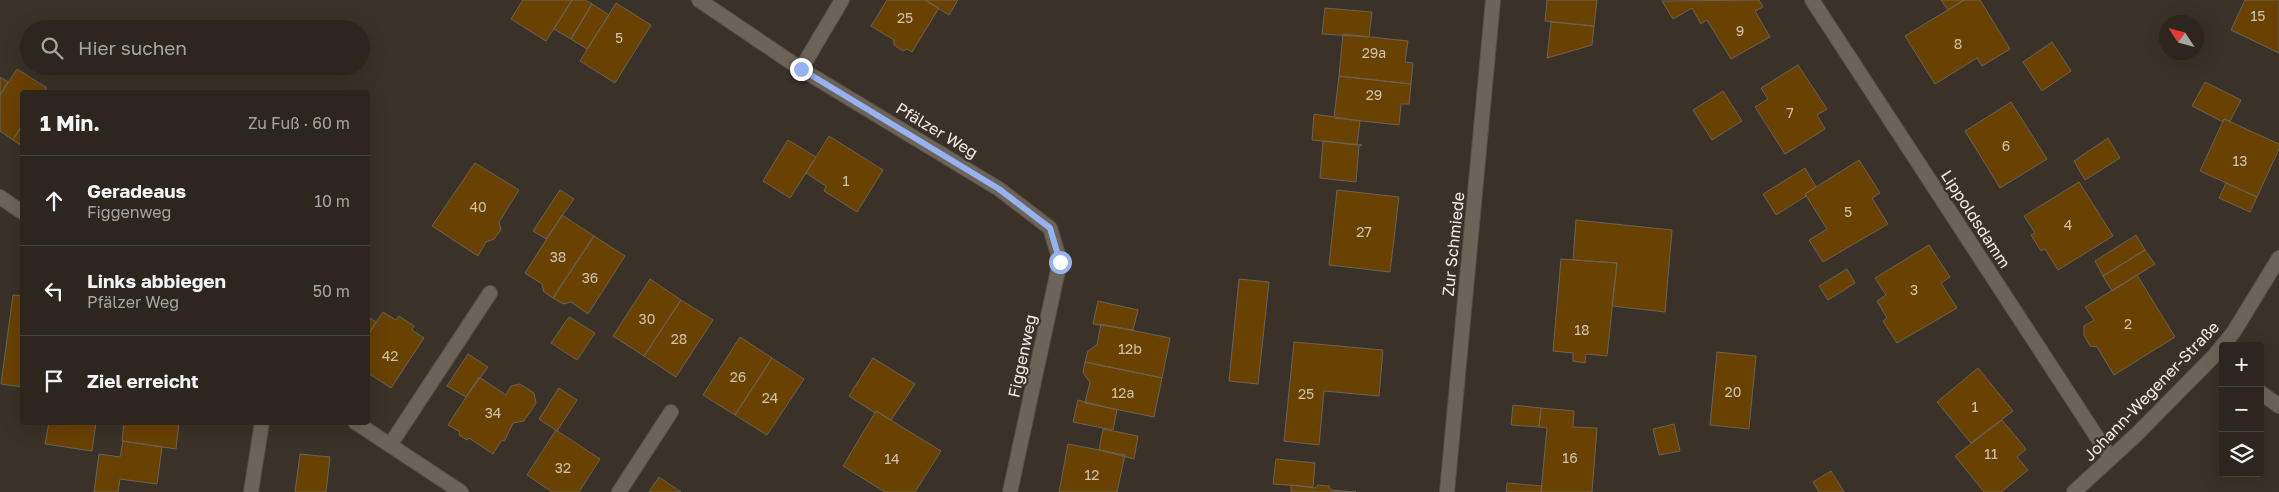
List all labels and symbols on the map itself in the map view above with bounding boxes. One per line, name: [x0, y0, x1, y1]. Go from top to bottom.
house number: 15: [2251, 7, 2265, 24]
house number: 25: [897, 9, 913, 26]
north arrow: [2159, 15, 2204, 60]
house number: 9: [1736, 22, 1744, 39]
house number: 5: [615, 29, 623, 46]
house number: 8: [1954, 35, 1962, 52]
house number: 29a: [1362, 44, 1386, 61]
route end: [790, 58, 813, 81]
house number: 29: [1366, 86, 1382, 103]
street label: Pfälzer Weg: [892, 98, 982, 162]
house number: 7: [1786, 104, 1794, 121]
house number: 6: [2002, 137, 2010, 154]
house number: 13: [2233, 152, 2247, 169]
street label: Lippoldsdamm: [1937, 166, 2015, 272]
house number: 1: [843, 172, 850, 189]
street label: Zur Schmiede: [1438, 191, 1468, 297]
house number: 40: [469, 198, 487, 215]
house number: 5: [1844, 203, 1852, 220]
house number: 4: [2064, 216, 2072, 233]
house number: 27: [1356, 223, 1372, 240]
house number: 38: [550, 248, 566, 265]
route start: [1049, 251, 1072, 274]
house number: 36: [582, 269, 598, 286]
house number: 3: [1910, 281, 1918, 298]
house number: 30: [639, 310, 655, 327]
street label: Figgenweg: [1003, 313, 1041, 399]
house number: 2: [2124, 315, 2132, 332]
street label: Johann-Wegener-Straße: [2079, 317, 2223, 465]
house number: 18: [1574, 321, 1590, 338]
house number: 28: [671, 330, 687, 347]
house number: 12b: [1118, 340, 1142, 357]
house number: 42: [382, 347, 398, 364]
house number: 26: [730, 368, 746, 385]
house number: 20: [1725, 383, 1741, 400]
house number: 12a: [1112, 384, 1134, 401]
house number: 25: [1298, 385, 1314, 402]
house number: 24: [762, 389, 778, 406]
house number: 1: [1972, 398, 1979, 415]
house number: 34: [485, 404, 501, 421]
house number: 11: [1984, 445, 1998, 462]
house number: 16: [1562, 449, 1578, 466]
house number: 14: [884, 450, 900, 467]
house number: 32: [555, 459, 571, 476]
house number: 12: [1085, 466, 1099, 483]

